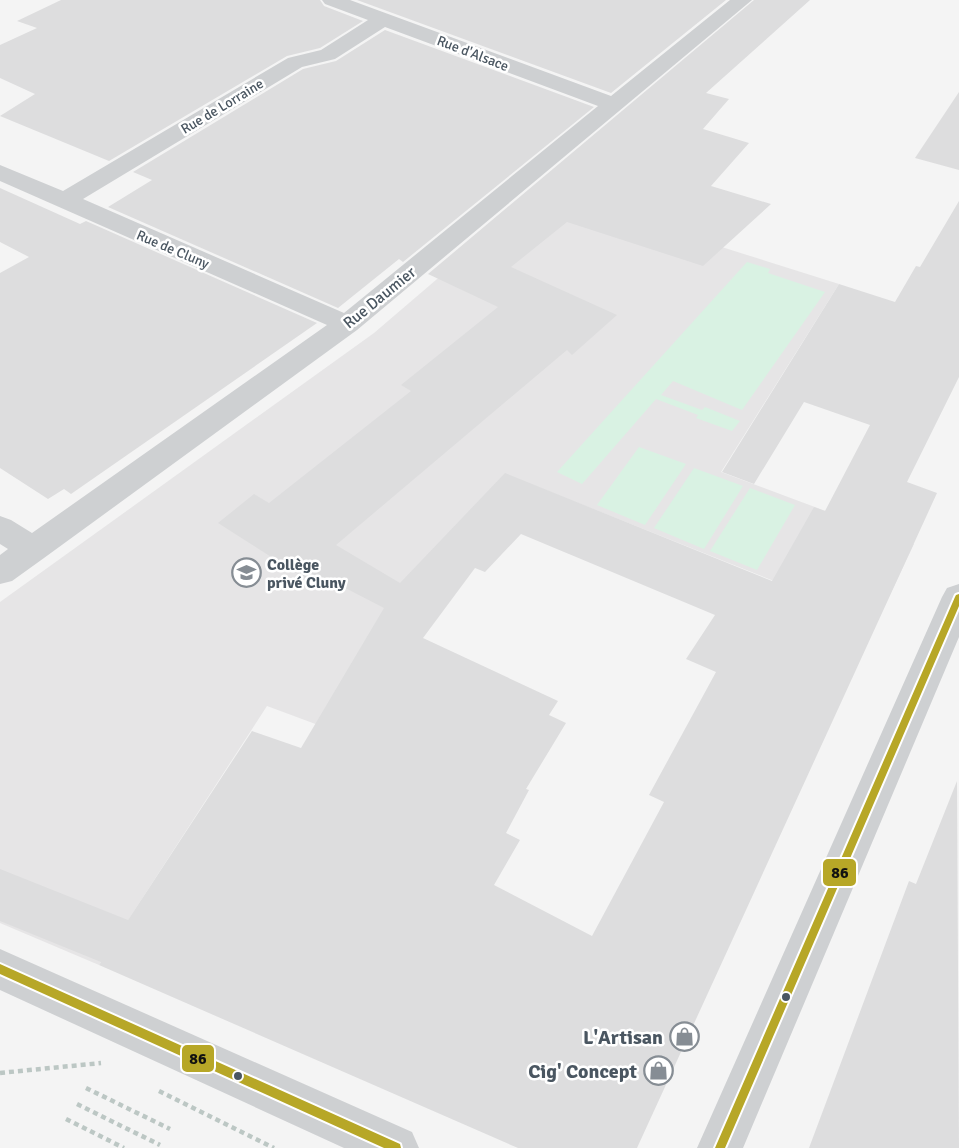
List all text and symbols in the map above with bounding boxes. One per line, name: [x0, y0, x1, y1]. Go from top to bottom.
street label: Rue d'Alsace: [435, 32, 511, 75]
street label: Rue de Lorraine: [178, 75, 267, 138]
street label: Rue de Cluny: [134, 227, 212, 273]
street label: Rue Daumier: [339, 262, 420, 333]
place label: Collège privé Cluny: [267, 555, 346, 593]
school or university icon: Collège privé Cluny: [230, 557, 262, 589]
line badge: 86: [822, 858, 857, 887]
text: 86: [831, 863, 849, 883]
unlabelled marker: [780, 991, 792, 1003]
shop icon: L'Artisan: [668, 1021, 700, 1053]
place label: L'Artisan: [583, 1025, 663, 1050]
line badge: 86: [181, 1044, 215, 1073]
text: 86: [189, 1049, 207, 1069]
shop icon: Cig' Concept: [642, 1055, 674, 1087]
place label: Cig' Concept: [528, 1059, 638, 1084]
unlabelled marker: [232, 1070, 244, 1082]

